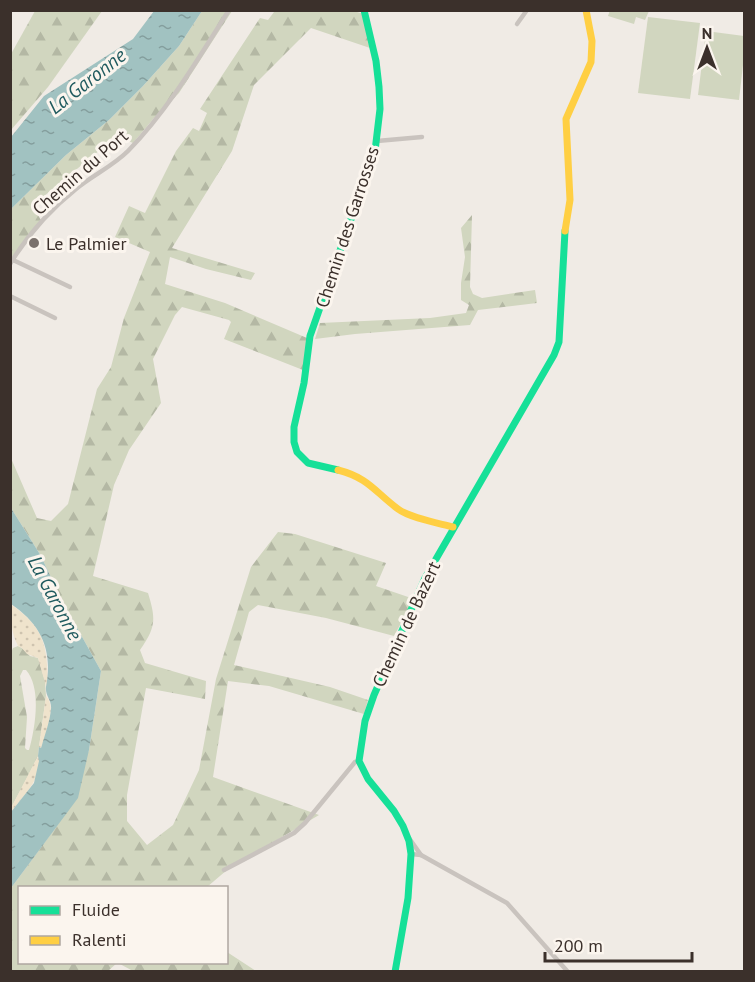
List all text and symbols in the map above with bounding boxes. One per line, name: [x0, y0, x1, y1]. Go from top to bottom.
north arrow: [677, 18, 737, 78]
text: N: [702, 23, 712, 43]
water label: La Garonne: [43, 42, 132, 120]
street label: Chemin du Port: [27, 124, 133, 220]
street label: Chemin des Garrosses: [310, 143, 384, 311]
place label: Le Palmier: [46, 232, 127, 255]
marker: Le Palmier: [27, 236, 41, 250]
water label: La Garonne: [22, 551, 88, 645]
street label: Chemin de Bazert: [367, 557, 445, 691]
legend: [18, 886, 228, 964]
text: Fluide: [72, 898, 120, 921]
scale bar: [545, 925, 692, 963]
text: Ralenti: [72, 928, 127, 951]
text: 200 m: [554, 934, 603, 957]

